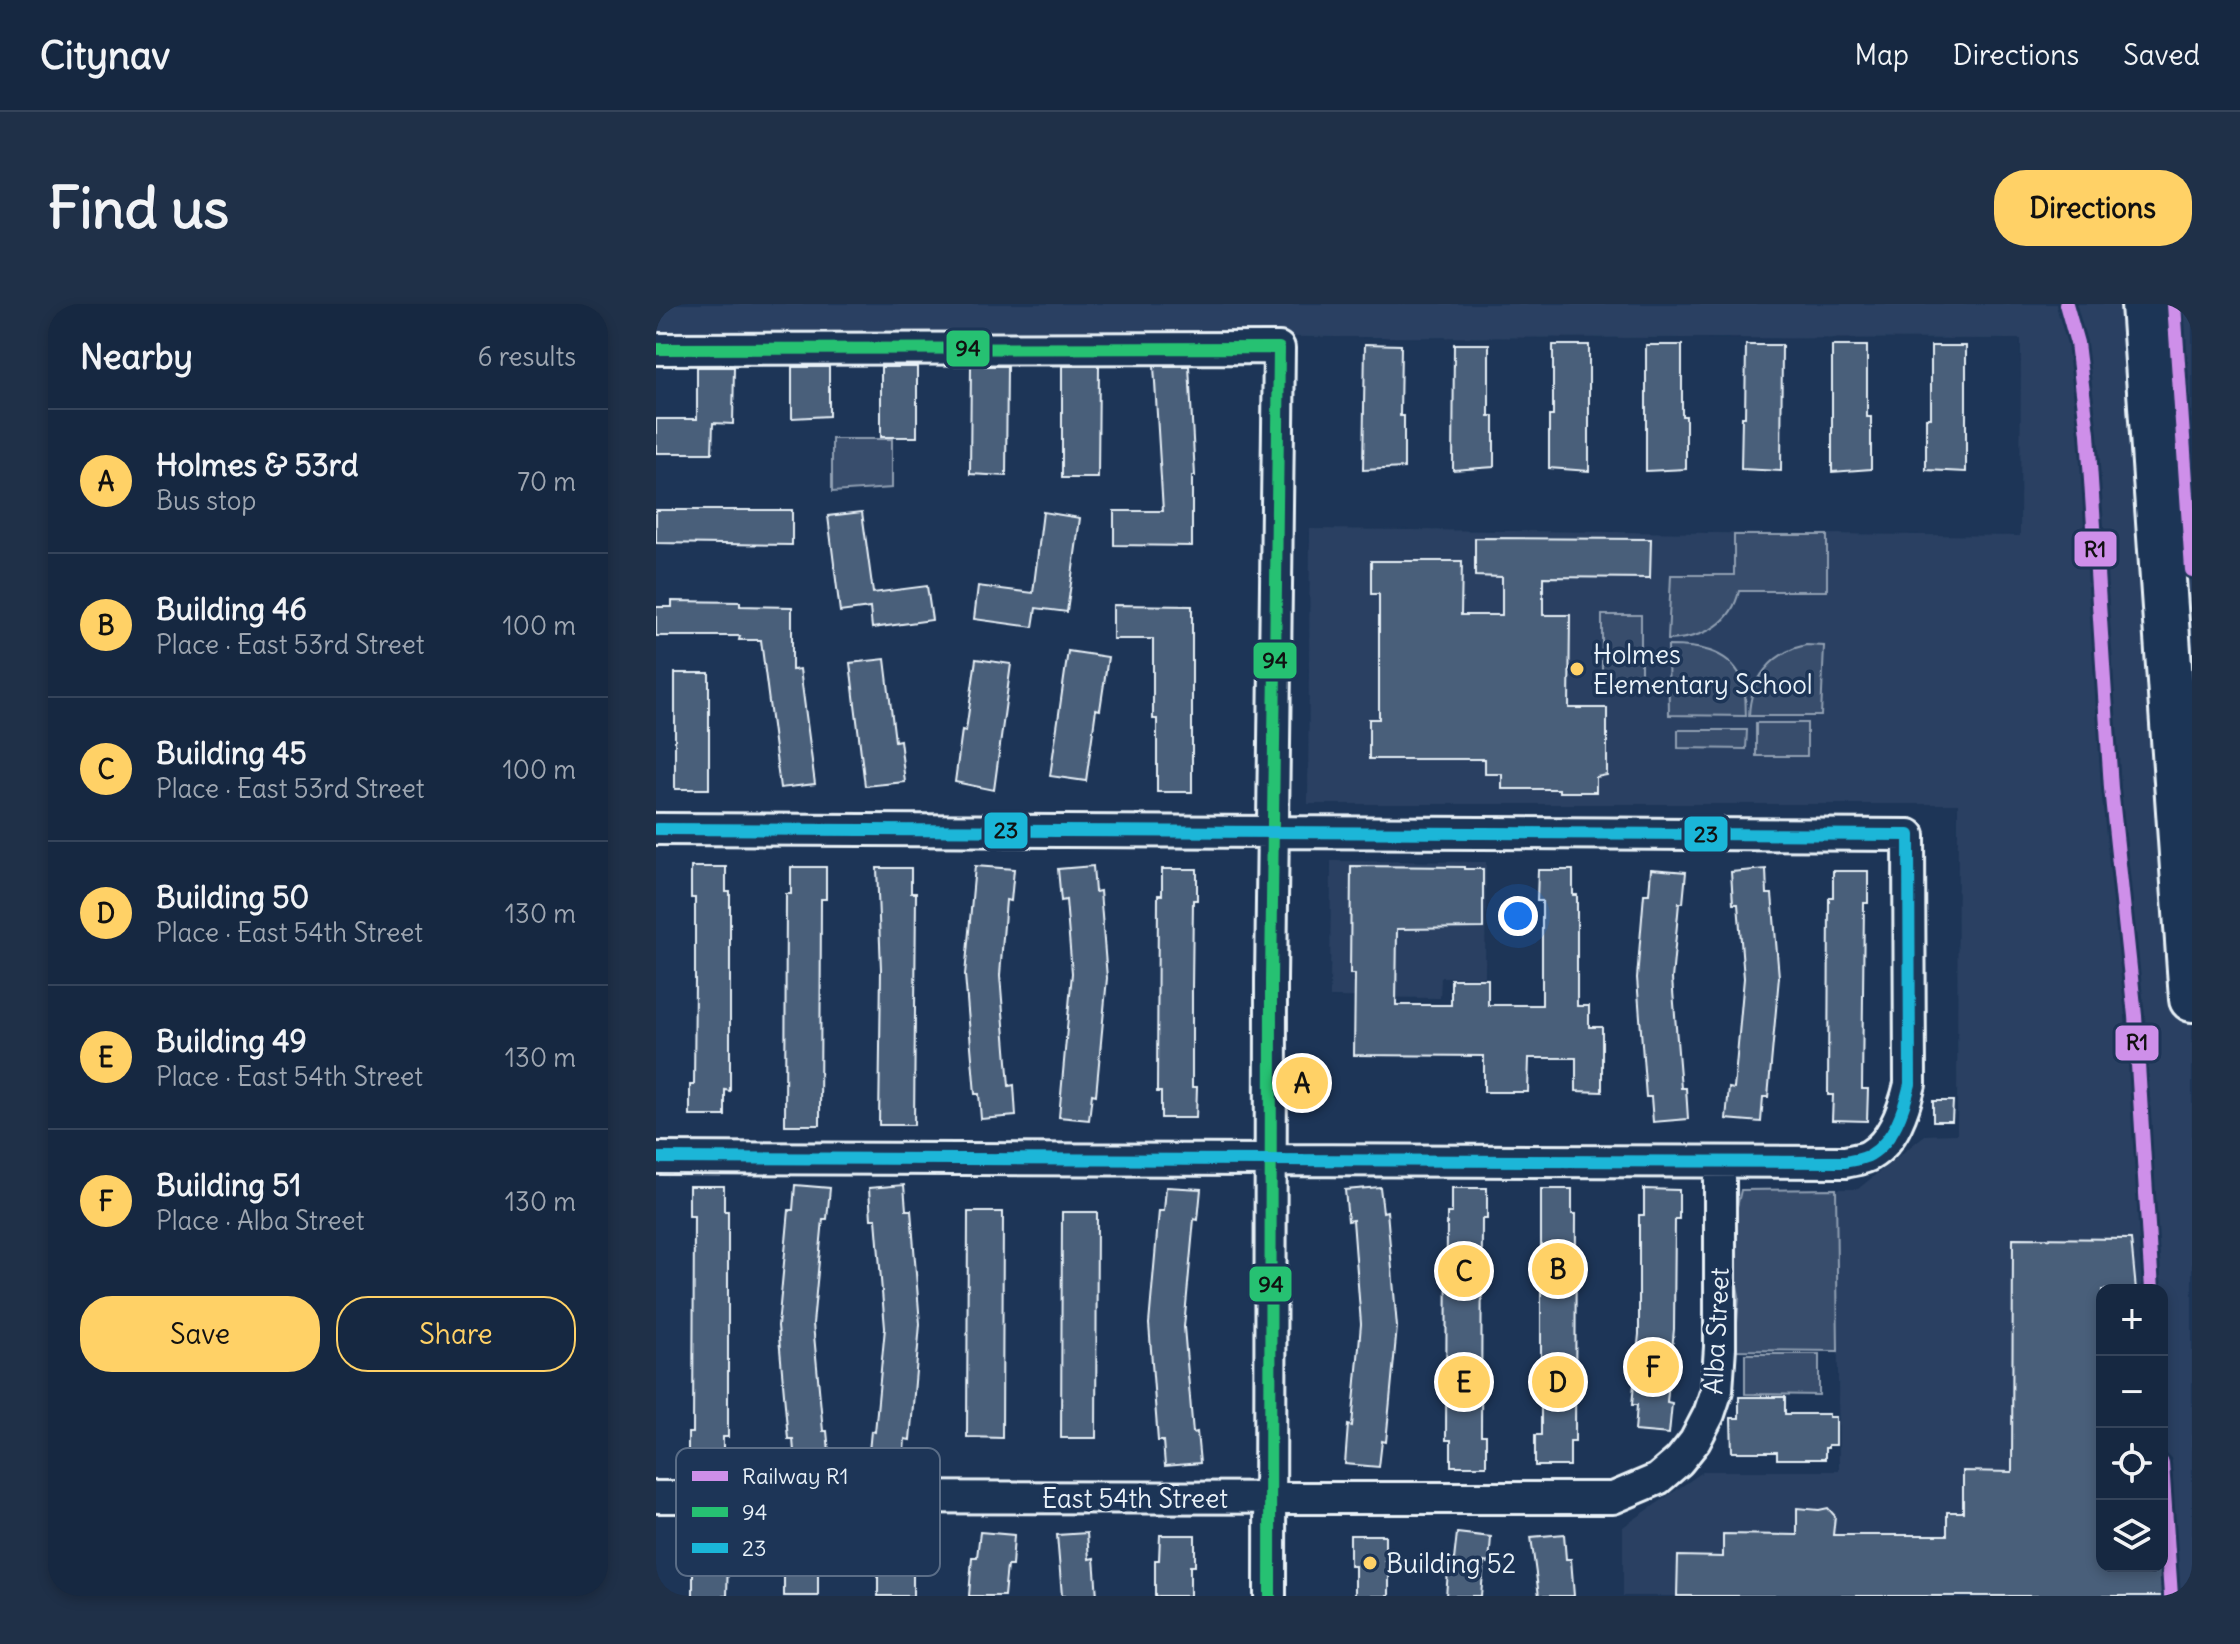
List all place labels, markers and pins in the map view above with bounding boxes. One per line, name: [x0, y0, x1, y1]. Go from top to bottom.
place label: Holmes Elementary School: [1593, 638, 1813, 701]
marker: Holmes Elementary School: [1568, 660, 1586, 678]
pin: A: [1276, 1053, 1328, 1113]
pin: B: [1532, 1239, 1584, 1299]
pin: C: [1438, 1241, 1490, 1301]
pin: F: [1627, 1337, 1679, 1397]
pin: E: [1438, 1352, 1490, 1412]
pin: D: [1532, 1352, 1584, 1412]
place label: Building 52: [1386, 1547, 1516, 1580]
marker: Building 52: [1361, 1554, 1379, 1572]

